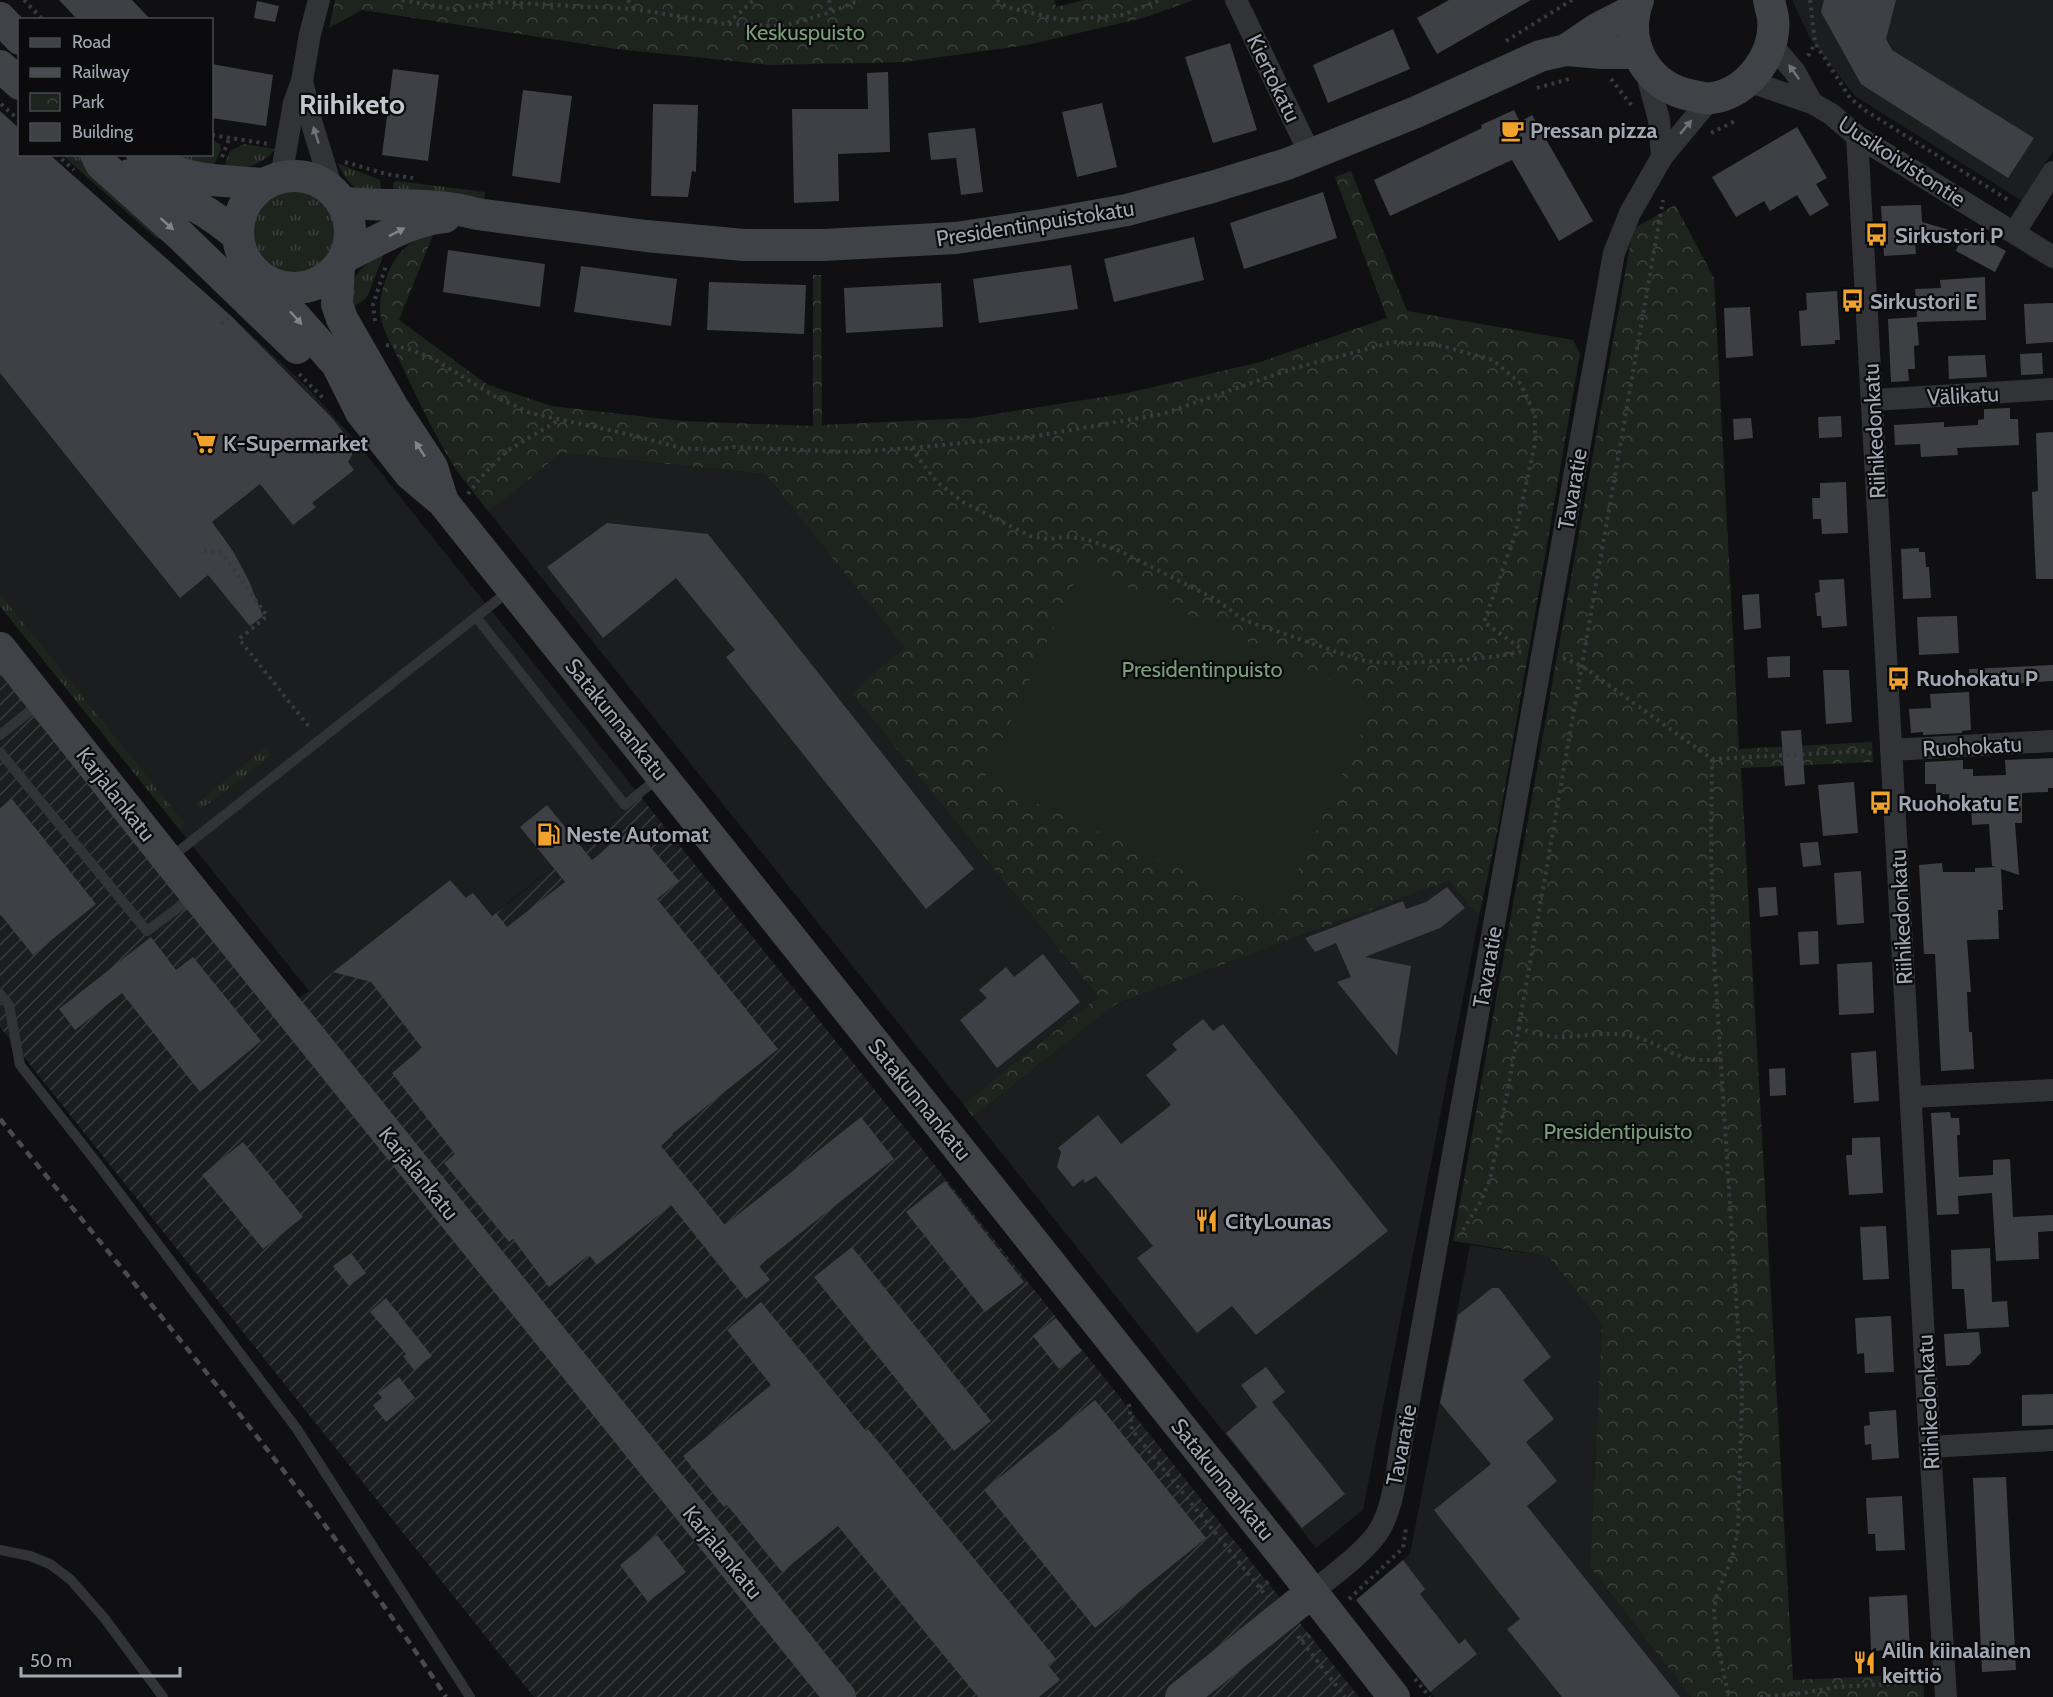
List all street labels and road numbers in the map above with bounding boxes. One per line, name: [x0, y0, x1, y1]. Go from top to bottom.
street label: Kiertokatu: [1241, 30, 1306, 127]
street label: Uusikoivistontie: [1833, 110, 1971, 213]
street label: Presidentinpuistokatu: [934, 195, 1136, 252]
street label: Riihikedonkatu: [1857, 363, 1892, 499]
street label: Välikatu: [1926, 380, 2000, 411]
street label: Tavaratie: [1552, 446, 1593, 532]
street label: Satakunnankatu: [559, 653, 674, 786]
street label: Ruohokatu: [1922, 730, 2023, 763]
street label: Karjalankatu: [70, 742, 161, 847]
street label: Riihikedonkatu: [1884, 849, 1919, 985]
street label: Tavaratie: [1467, 924, 1508, 1010]
street label: Satakunnankatu: [862, 1033, 977, 1166]
street label: Karjalankatu: [373, 1121, 464, 1225]
street label: Riihikedonkatu: [1911, 1334, 1946, 1470]
street label: Tavaratie: [1380, 1402, 1423, 1488]
street label: Satakunnankatu: [1165, 1413, 1280, 1546]
street label: Karjalankatu: [677, 1500, 768, 1604]

